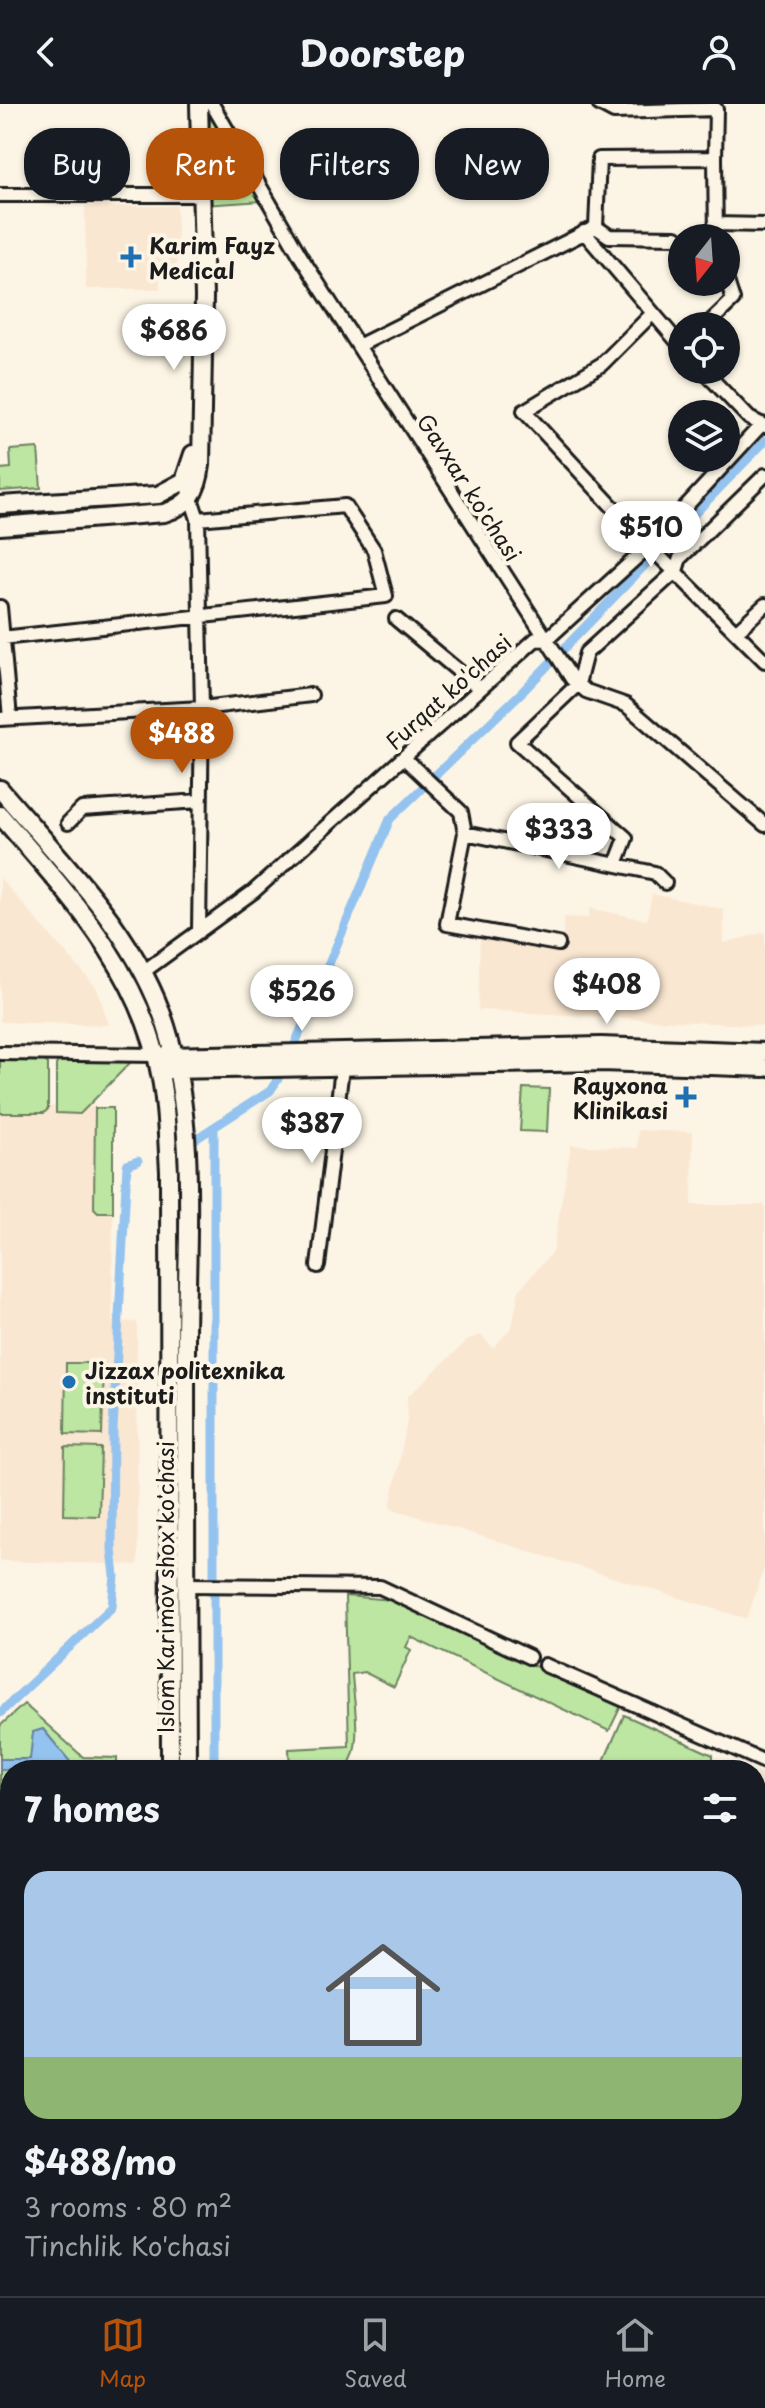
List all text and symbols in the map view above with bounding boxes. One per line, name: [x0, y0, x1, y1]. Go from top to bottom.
text: Doorstep: [300, 25, 465, 79]
icon: back: [24, 30, 68, 74]
icon: person: [697, 30, 741, 74]
chip: Buy: [24, 128, 130, 200]
chip: Rent: [146, 128, 264, 200]
chip: Filters: [280, 128, 419, 200]
chip: New: [435, 128, 549, 200]
north arrow: [668, 224, 740, 296]
map controls: [668, 224, 740, 472]
place label: Karim Fayz Medical: [149, 228, 275, 286]
marker: Karim Fayz Medical: [120, 246, 142, 268]
pin: $686: [127, 304, 221, 372]
text: $686: [140, 310, 208, 349]
button: locate: [668, 312, 740, 384]
button: layers: [668, 400, 740, 472]
street label: Gavxar ko'chasi: [410, 407, 530, 567]
pin: $510: [604, 501, 698, 569]
text: $510: [619, 507, 683, 546]
street label: Furqat ko'chasi: [378, 625, 518, 757]
pin: $488: [135, 707, 229, 775]
text: $488: [148, 713, 216, 752]
pin: $333: [512, 803, 606, 871]
text: $333: [525, 809, 593, 848]
pin: $408: [560, 958, 654, 1026]
text: $408: [572, 964, 642, 1003]
pin: $526: [255, 965, 349, 1033]
text: $526: [268, 971, 336, 1010]
place label: Rayxona Klinikasi: [573, 1068, 668, 1126]
marker: Rayxona Klinikasi: [675, 1086, 697, 1108]
pin: $387: [265, 1097, 359, 1165]
text: $387: [280, 1103, 344, 1142]
place label: Jizzax politexnika instituti: [85, 1353, 286, 1411]
marker: Jizzax politexnika instituti: [60, 1373, 78, 1391]
street label: Islom Karimov shox ko'chasi: [148, 1441, 181, 1733]
text: 7 homes: [24, 1782, 160, 1834]
icon: filters: [698, 1786, 742, 1830]
icon: home: [311, 1923, 455, 2067]
text: $488/mo: [24, 2135, 176, 2187]
text: 3 rooms · 80 m²: [24, 2187, 232, 2226]
text: Tinchlik Ko'chasi: [24, 2226, 231, 2265]
tab: Map: [99, 2313, 146, 2394]
tab: Saved: [344, 2313, 407, 2394]
tab: Home: [605, 2313, 666, 2394]

